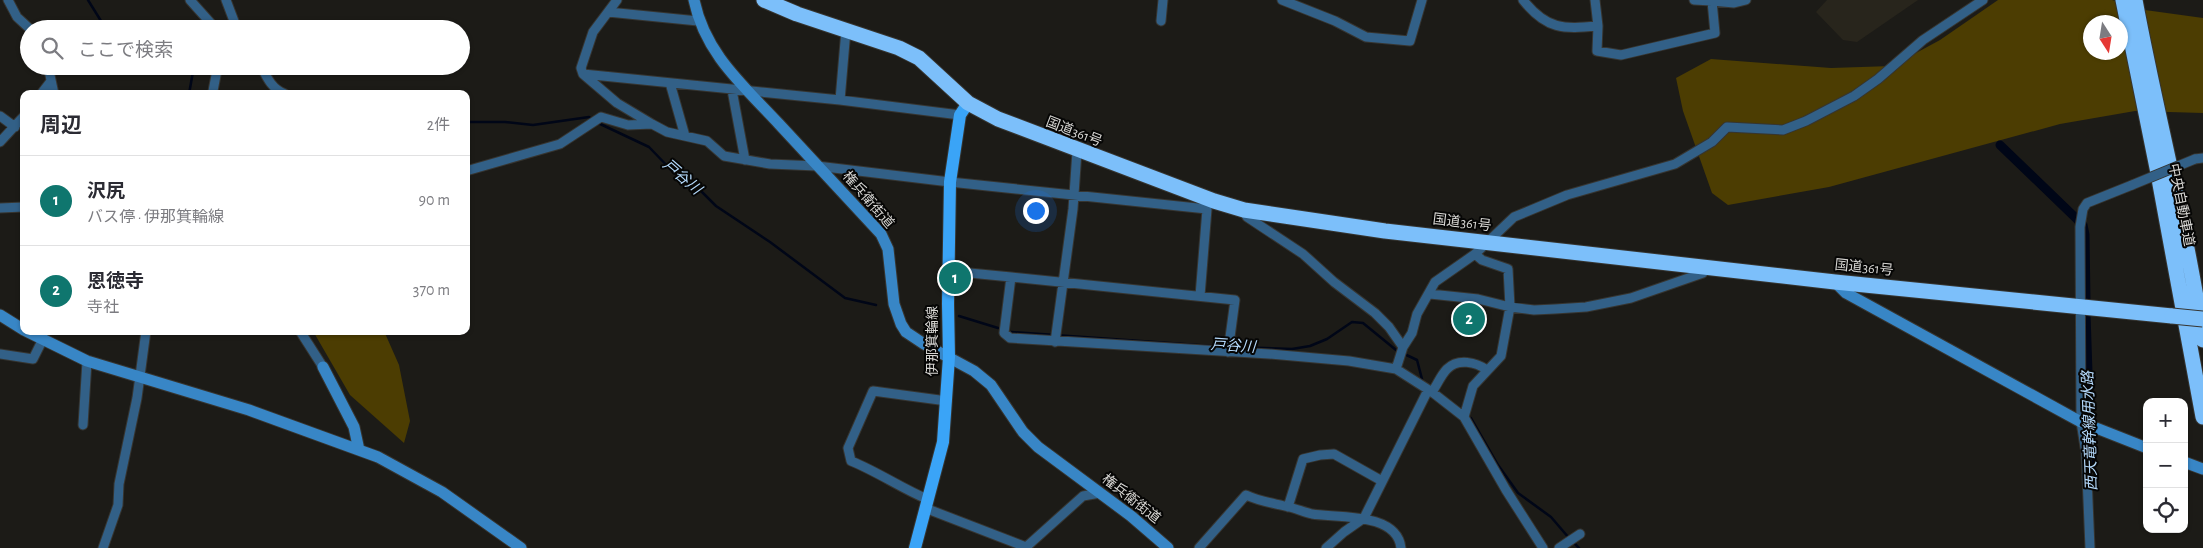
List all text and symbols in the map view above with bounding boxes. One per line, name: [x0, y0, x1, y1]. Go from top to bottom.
north arrow: [2083, 15, 2128, 60]
search box: [20, 20, 470, 75]
icon: search: [38, 34, 66, 62]
text: ここで検索: [78, 41, 173, 60]
street label: 国道361号: [1044, 114, 1104, 149]
text: 周辺: [40, 115, 82, 136]
text: 2件: [427, 117, 450, 133]
water label: 戸谷川: [660, 156, 706, 199]
street label: 中央自動車道: [2166, 162, 2197, 248]
street label: 権兵衛街道: [840, 168, 898, 231]
text: 沢尻: [87, 182, 125, 201]
text: 1: [53, 192, 59, 208]
text: 90 m: [419, 192, 450, 208]
your location: [1023, 198, 1049, 224]
text: バス停 · 伊那箕輪線: [87, 209, 224, 225]
street label: 国道361号: [1432, 211, 1492, 234]
street label: 国道361号: [1834, 257, 1894, 278]
pin: 1: [939, 259, 971, 297]
text: 恩徳寺: [87, 272, 144, 291]
text: 2: [52, 282, 60, 298]
text: 370 m: [413, 282, 450, 298]
text: 寺社: [87, 299, 119, 315]
pin: 2: [1453, 300, 1485, 338]
street label: 伊那箕輪線: [924, 306, 940, 376]
water label: 戸谷川: [1210, 336, 1258, 355]
water label: 西天竜幹線用水路: [2079, 369, 2100, 491]
map controls: [2143, 398, 2188, 533]
button: +: [2143, 398, 2188, 443]
button: −: [2143, 443, 2188, 488]
street label: 権兵衛街道: [1099, 470, 1164, 526]
button: locate: [2143, 488, 2188, 533]

